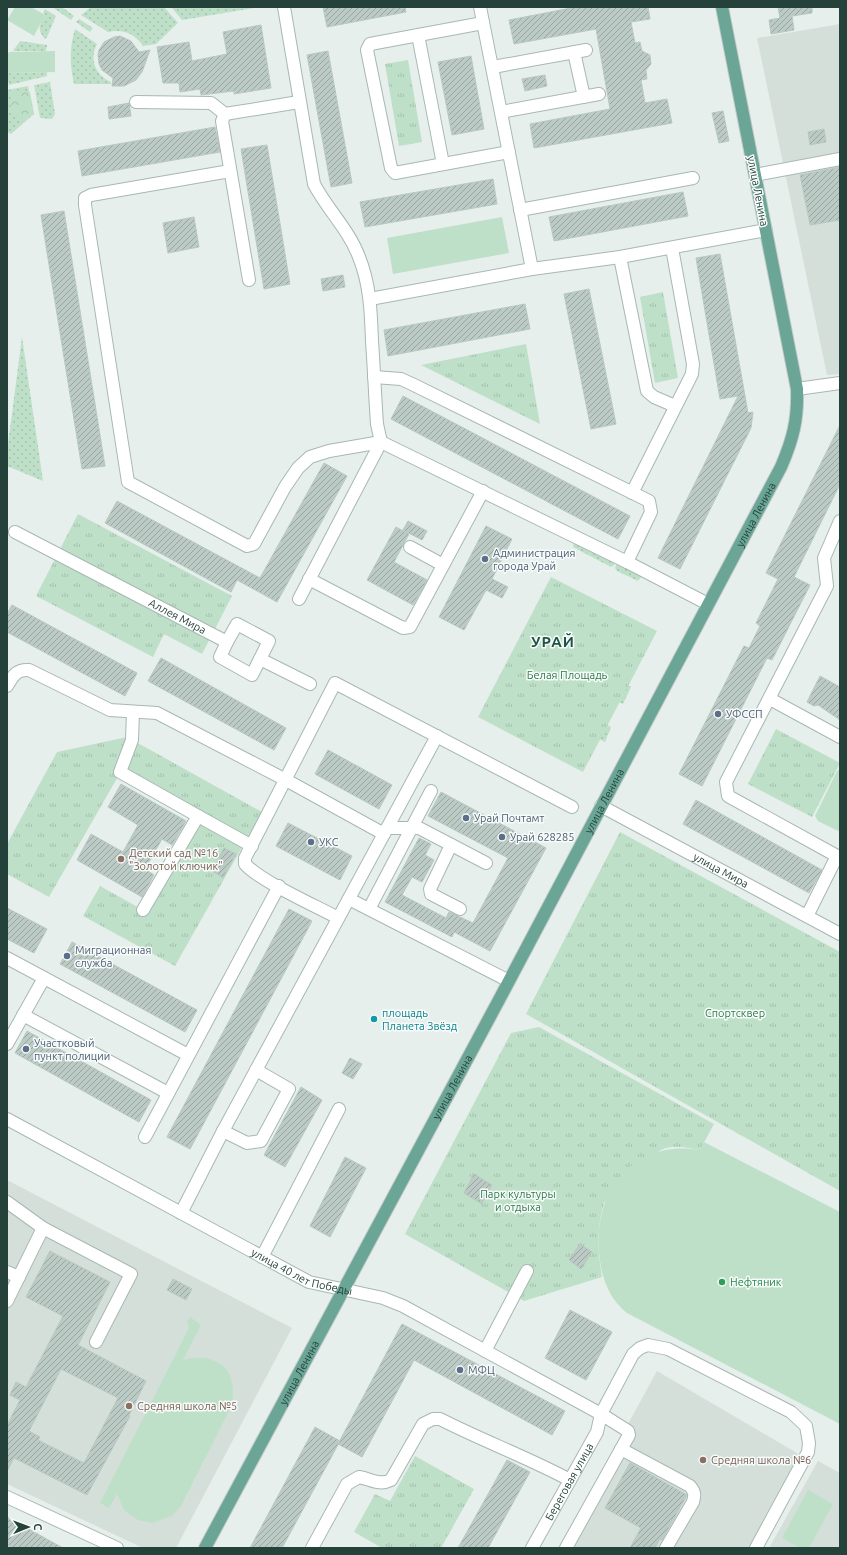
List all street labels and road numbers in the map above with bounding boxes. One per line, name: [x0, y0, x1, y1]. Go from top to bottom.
street label: улица Ленина: [745, 155, 771, 227]
street label: улица Ленина: [734, 480, 778, 549]
street label: Аллея Мира: [147, 596, 208, 636]
street label: улица Ленина: [582, 767, 626, 835]
street label: улица Мира: [691, 851, 751, 890]
street label: улица Ленина: [430, 1053, 474, 1121]
street label: улица 40 лет Победы: [249, 1246, 353, 1297]
street label: улица Ленина: [277, 1338, 321, 1407]
street label: Береговая улица: [543, 1441, 596, 1522]

